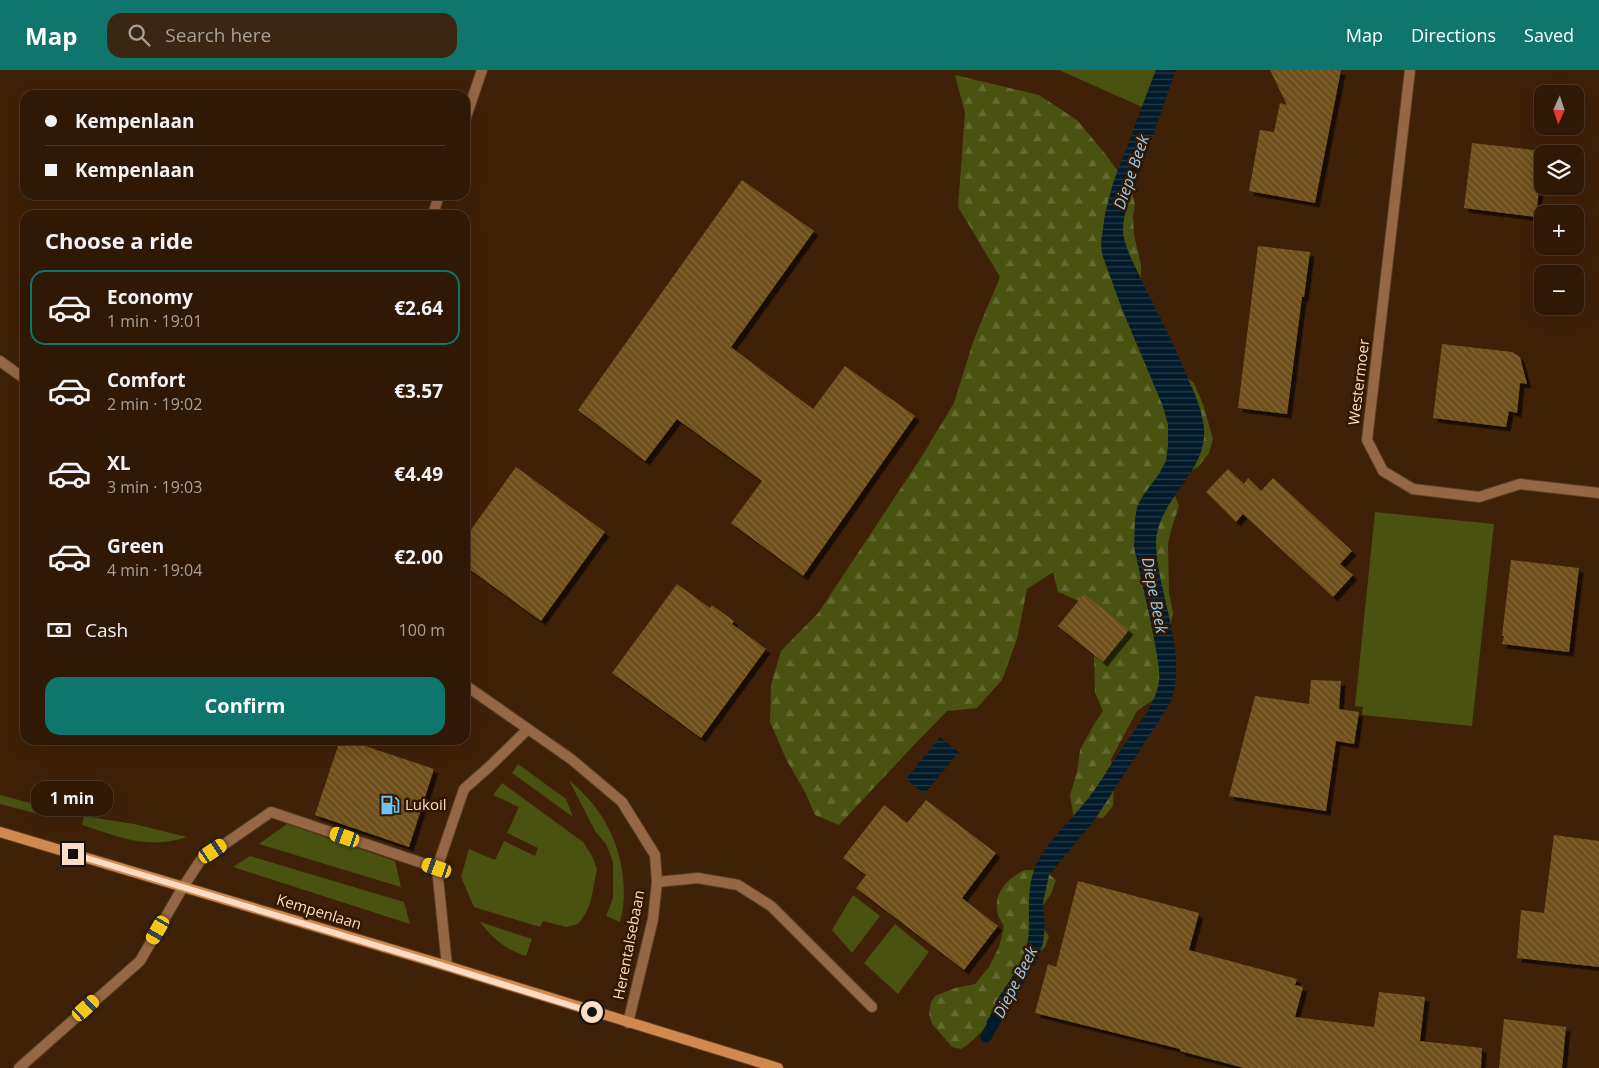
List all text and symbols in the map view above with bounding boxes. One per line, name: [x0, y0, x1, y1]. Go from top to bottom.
search box: [107, 13, 457, 58]
text: Map: [25, 19, 77, 52]
icon: search: [125, 21, 153, 49]
text: Search here: [165, 22, 271, 48]
text: Map: [1346, 23, 1383, 47]
text: Directions: [1411, 23, 1496, 47]
text: Saved: [1524, 23, 1574, 47]
north arrow: [1534, 85, 1584, 135]
map controls: [1534, 85, 1584, 315]
text: Kempenlaan: [75, 108, 194, 134]
water label: Diepe Beek: [1108, 131, 1154, 212]
button: layers: [1534, 145, 1584, 195]
text: Kempenlaan: [75, 157, 194, 183]
button: +: [1534, 205, 1584, 255]
text: Choose a ride: [45, 225, 193, 255]
button: −: [1534, 265, 1584, 315]
text: Economy: [107, 284, 193, 310]
icon: car: [47, 285, 92, 330]
text: €2.64: [394, 295, 443, 321]
text: 1 min · 19:01: [107, 310, 202, 332]
street label: Westermoer: [1343, 338, 1373, 426]
text: Comfort: [107, 367, 186, 393]
icon: car: [47, 368, 92, 413]
text: €3.57: [394, 378, 443, 404]
text: 2 min · 19:02: [107, 393, 202, 415]
text: XL: [107, 450, 130, 476]
icon: car: [47, 451, 92, 496]
text: €4.49: [394, 461, 443, 487]
text: 3 min · 19:03: [107, 476, 202, 498]
text: Green: [107, 533, 164, 559]
icon: car: [47, 534, 92, 579]
text: €2.00: [394, 544, 443, 570]
water label: Diepe Beek: [1137, 555, 1173, 636]
text: 4 min · 19:04: [107, 559, 202, 581]
icon: cash: [45, 616, 73, 644]
text: Cash: [85, 617, 128, 643]
text: 100 m: [399, 619, 445, 641]
button: Confirm: [45, 677, 445, 735]
callout: 1 min: [32, 782, 114, 816]
text: 1 min: [50, 787, 94, 809]
fuel station icon: Lukoil: [379, 794, 401, 816]
place label: Lukoil: [405, 794, 447, 814]
car: [328, 825, 361, 849]
car: [196, 836, 229, 866]
route end: [62, 843, 84, 865]
car: [420, 856, 453, 880]
street label: Herentalsebaan: [608, 888, 648, 1001]
street label: Kempenlaan: [274, 889, 364, 933]
car: [144, 913, 171, 947]
water label: Diepe Beek: [988, 941, 1043, 1021]
car: [69, 992, 102, 1024]
route start: [581, 1001, 603, 1023]

